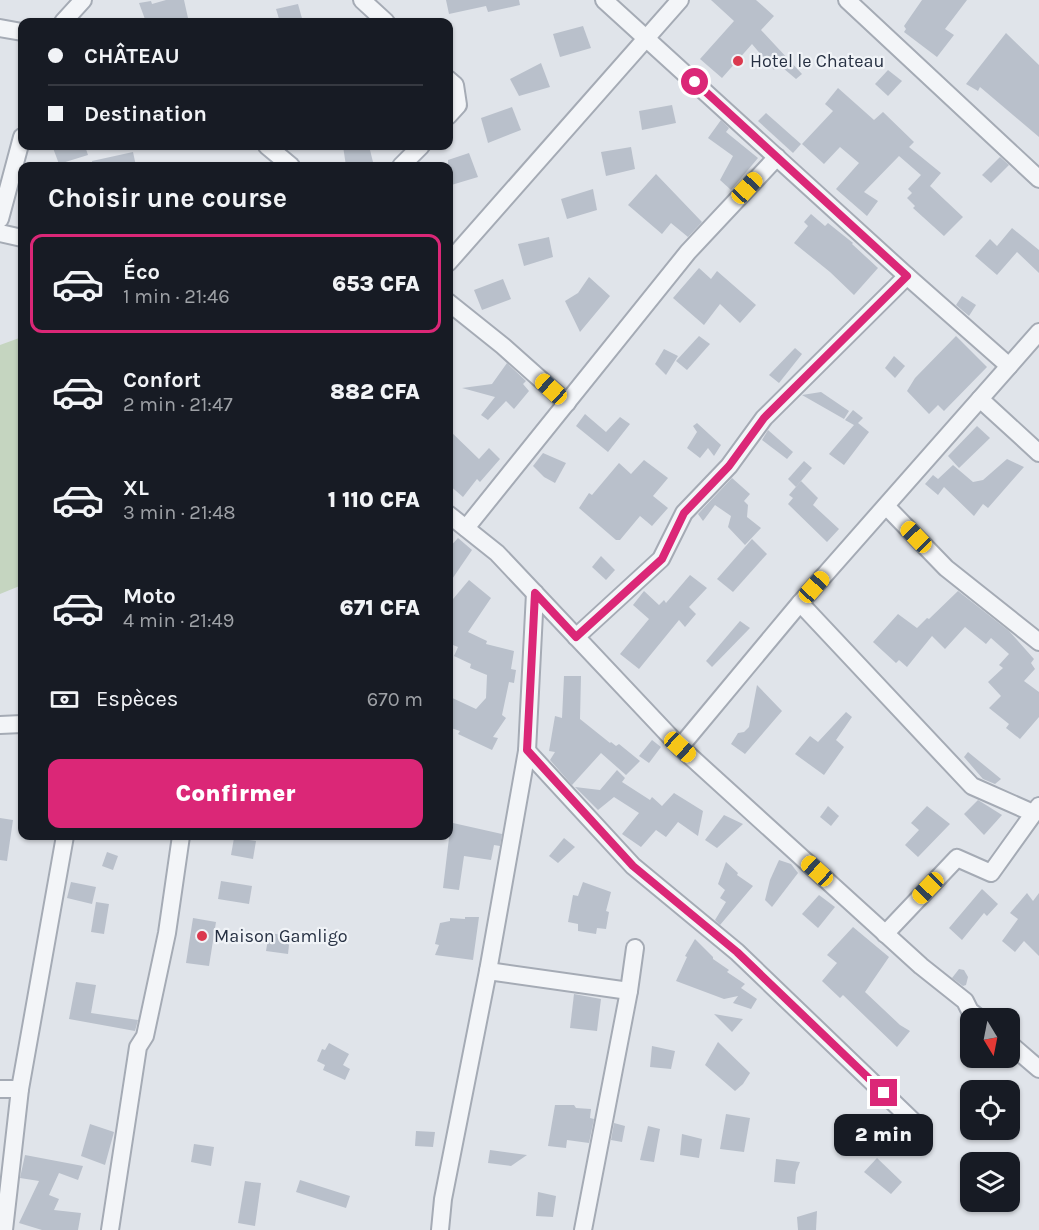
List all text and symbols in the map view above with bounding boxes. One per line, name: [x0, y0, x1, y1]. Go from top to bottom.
text: CHÂTEAU: [84, 43, 180, 69]
place label: Hotel le Chateau: [750, 50, 884, 72]
marker: Hotel le Chateau: [731, 54, 745, 68]
route start: [681, 68, 708, 95]
text: Destination: [84, 101, 207, 127]
car: [728, 169, 766, 207]
text: Choisir une course: [48, 182, 287, 214]
icon: car: [51, 257, 105, 311]
text: Éco: [123, 259, 160, 285]
text: 653 CFA: [332, 271, 420, 297]
text: 1 min · 21:46: [123, 285, 230, 308]
icon: car: [51, 365, 105, 419]
text: Confort: [123, 367, 201, 393]
car: [532, 370, 570, 408]
text: 882 CFA: [330, 379, 420, 405]
text: 2 min · 21:47: [123, 393, 233, 416]
icon: car: [51, 473, 105, 527]
text: XL: [123, 475, 149, 501]
text: 1 110 CFA: [328, 487, 420, 513]
text: 3 min · 21:48: [123, 501, 236, 524]
car: [897, 518, 935, 556]
car: [795, 568, 833, 606]
icon: car: [51, 581, 105, 635]
text: Moto: [123, 583, 176, 609]
text: 671 CFA: [340, 595, 420, 621]
text: 4 min · 21:49: [123, 609, 234, 632]
icon: cash: [48, 683, 81, 716]
text: Espèces: [96, 686, 178, 712]
text: 670 m: [367, 688, 423, 711]
car: [661, 728, 699, 766]
button: Confirmer: [48, 759, 423, 828]
car: [798, 852, 836, 890]
car: [909, 869, 947, 907]
place label: Maison Gamligo: [214, 925, 348, 947]
marker: Maison Gamligo: [195, 929, 209, 943]
north arrow: [960, 1008, 1020, 1068]
map controls: [960, 1008, 1020, 1212]
route end: [870, 1079, 897, 1106]
button: locate: [960, 1080, 1020, 1140]
callout: 2 min: [834, 1114, 934, 1156]
text: 2 min: [855, 1123, 912, 1146]
button: layers: [960, 1152, 1020, 1212]

